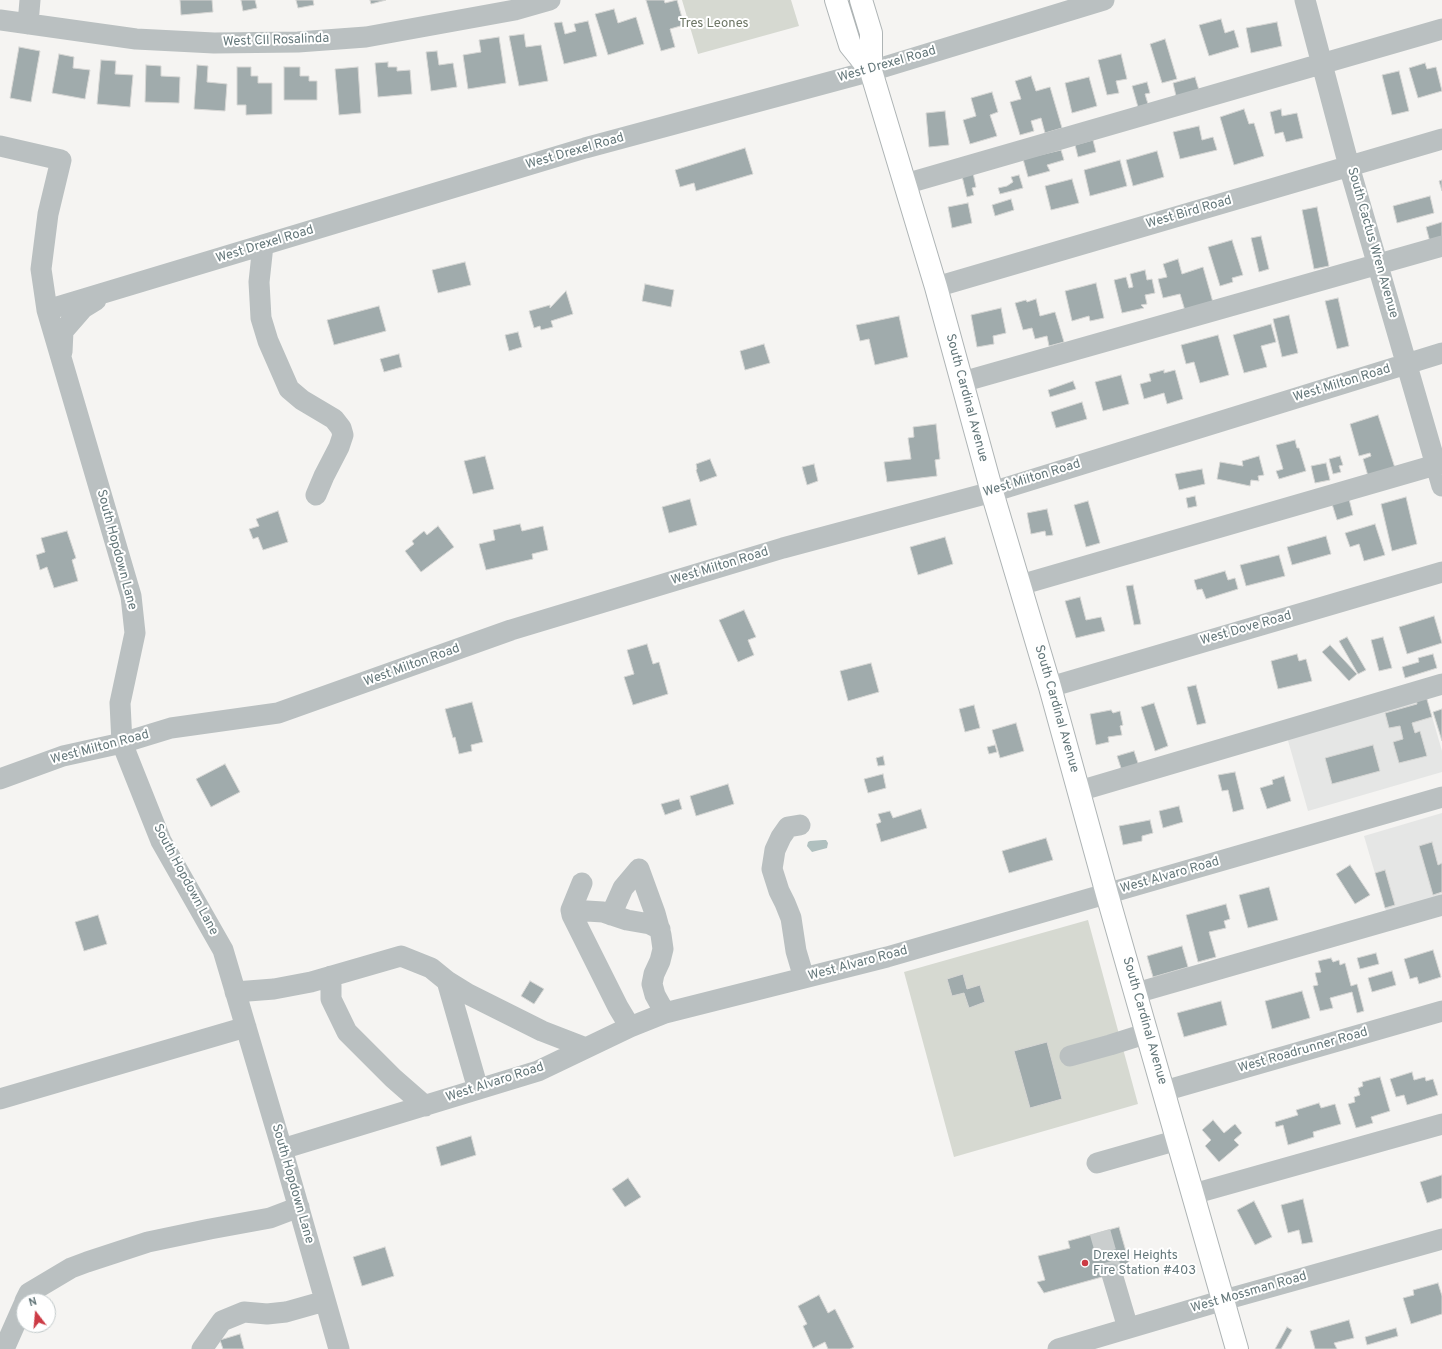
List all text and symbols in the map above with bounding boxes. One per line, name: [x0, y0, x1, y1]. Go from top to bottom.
park label: Tres Leones: [679, 16, 749, 32]
street label: West Cll Rosalinda: [223, 31, 329, 51]
street label: West Drexel Road: [836, 44, 938, 86]
street label: West Drexel Road: [524, 131, 626, 173]
street label: South Cactus Wren Avenue: [1343, 166, 1401, 320]
street label: West Bird Road: [1144, 193, 1234, 233]
street label: West Drexel Road: [214, 223, 316, 267]
street label: South Cardinal Avenue: [941, 332, 991, 464]
street label: West Milton Road: [1291, 362, 1393, 406]
street label: West Milton Road: [981, 457, 1083, 501]
street label: South Hopdown Lane: [92, 488, 140, 612]
street label: West Milton Road: [669, 545, 771, 589]
street label: West Dove Road: [1199, 609, 1293, 649]
street label: West Milton Road: [362, 641, 462, 691]
street label: South Cardinal Avenue: [1030, 643, 1082, 775]
street label: West Milton Road: [49, 727, 151, 769]
street label: South Hopdown Lane: [149, 822, 221, 938]
street label: West Alvaro Road: [1119, 854, 1221, 898]
street label: West Alvaro Road: [807, 943, 909, 985]
street label: South Cardinal Avenue: [1118, 955, 1170, 1087]
street label: West Roadrunner Road: [1236, 1025, 1370, 1077]
street label: West Alvaro Road: [444, 1060, 546, 1106]
street label: South Hopdown Lane: [267, 1122, 317, 1246]
place label: Drexel Heights Fire Station #403: [1093, 1248, 1196, 1279]
marker: Drexel Heights Fire Station #403: [1080, 1258, 1090, 1268]
street label: West Mossman Road: [1189, 1269, 1309, 1317]
north arrow: [16, 1293, 56, 1333]
text: N: [27, 1295, 39, 1310]

